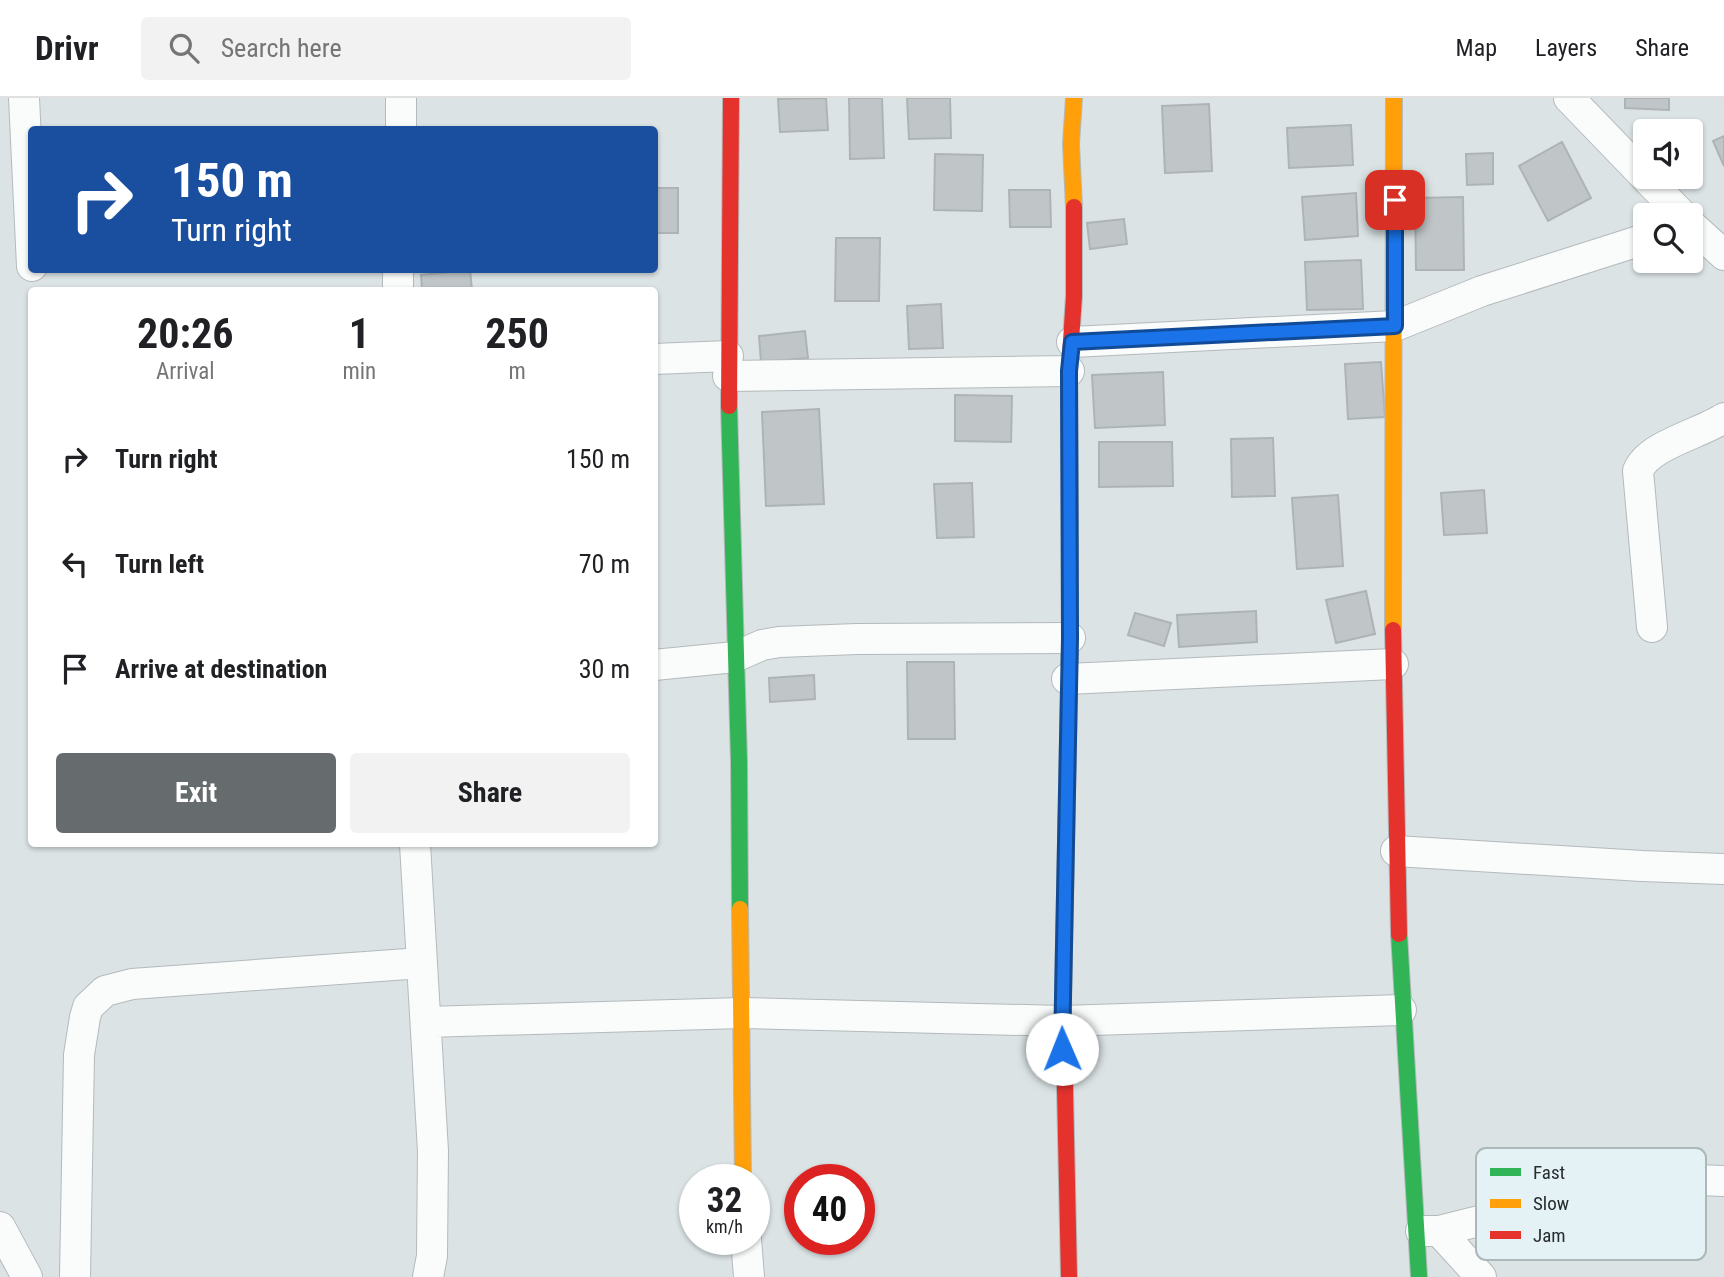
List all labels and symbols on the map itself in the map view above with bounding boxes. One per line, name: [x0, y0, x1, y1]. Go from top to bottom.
pin: [1365, 170, 1425, 230]
position arrow: [1025, 1012, 1099, 1086]
legend: [1476, 1148, 1706, 1260]
text: Fast: [1533, 1161, 1565, 1184]
speed limit sign: 40: [784, 1164, 875, 1255]
text: Slow: [1533, 1192, 1569, 1215]
text: Jam: [1533, 1224, 1566, 1247]

